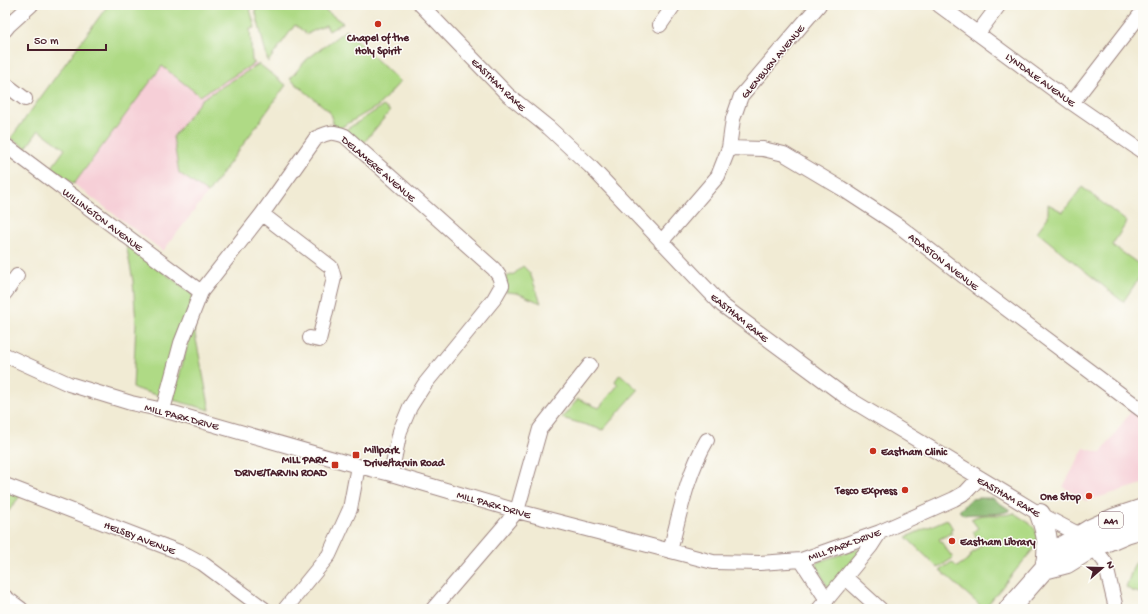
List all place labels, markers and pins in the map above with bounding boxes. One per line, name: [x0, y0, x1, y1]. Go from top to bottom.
marker: Chapel of the Holy Spirit: [373, 19, 383, 29]
place label: Chapel of the Holy Spirit: [346, 32, 410, 58]
place label: Millpark Drive/tarvin Road: [363, 445, 446, 470]
marker: Eastham Clinic: [868, 446, 878, 456]
place label: Eastham Clinic: [880, 446, 948, 459]
marker: Millpark Drive/tarvin Road: [351, 450, 361, 460]
place label: MILL PARK DRIVE/TARVIN ROAD: [234, 455, 329, 480]
marker: MILL PARK DRIVE/TARVIN ROAD: [330, 460, 340, 470]
marker: Tesco Express: [900, 485, 910, 495]
place label: Tesco Express: [834, 486, 898, 498]
place label: One Stop: [1040, 491, 1082, 504]
marker: One Stop: [1084, 491, 1094, 501]
marker: Eastham Library: [947, 536, 957, 546]
place label: Eastham Library: [959, 536, 1036, 549]

